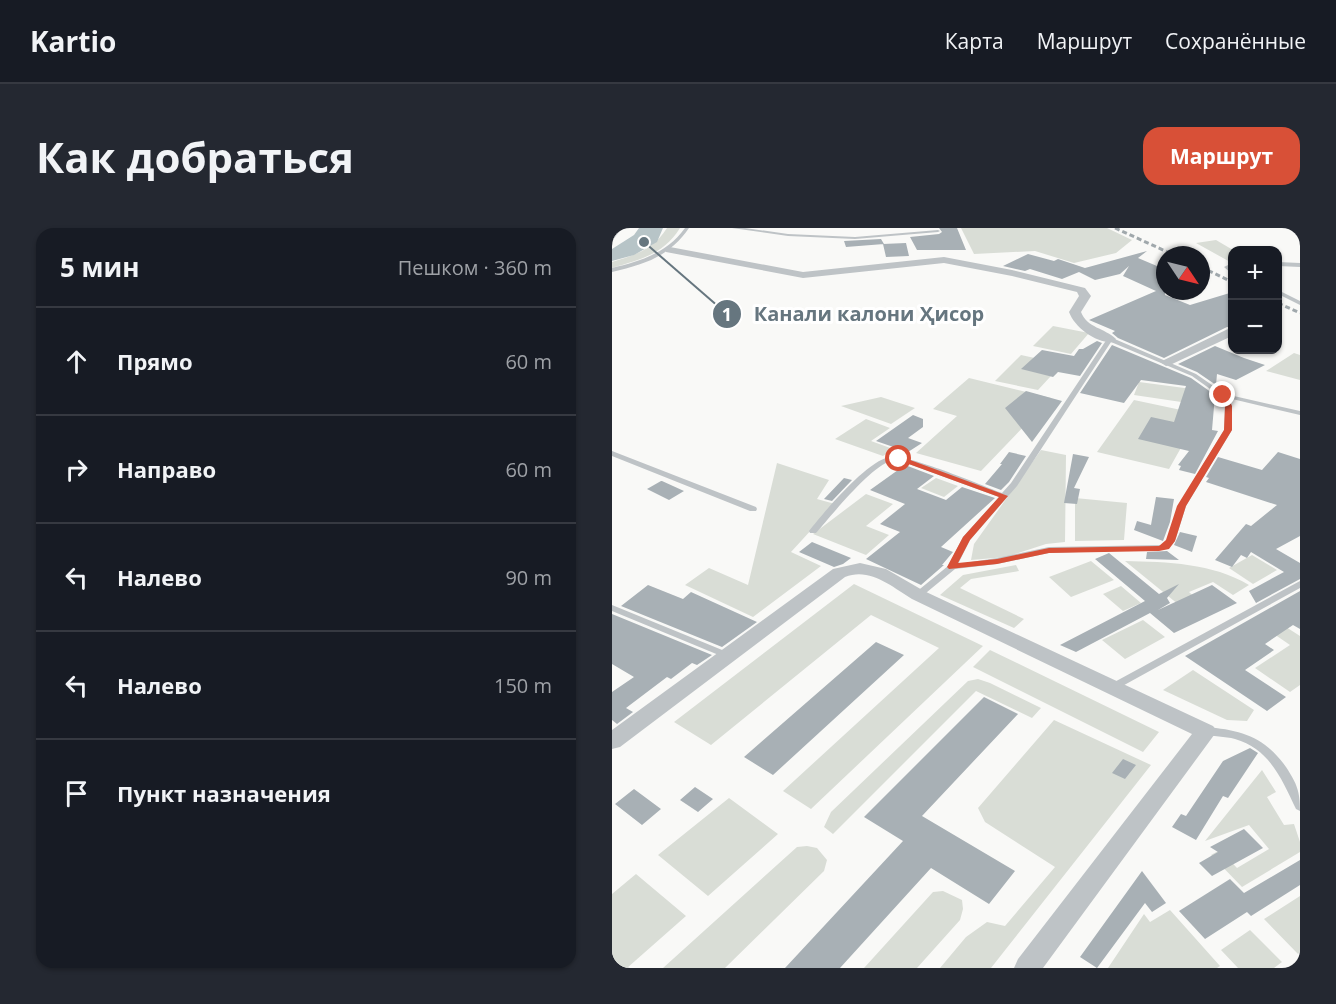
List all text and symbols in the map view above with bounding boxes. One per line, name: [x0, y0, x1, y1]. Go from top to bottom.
text: Kartio: [30, 22, 116, 60]
text: Карта: [945, 27, 1004, 55]
text: Маршрут: [1037, 27, 1132, 55]
text: Сохранённые: [1165, 27, 1306, 55]
button: Маршрут: [1143, 127, 1300, 185]
text: Как добраться: [36, 128, 354, 185]
north arrow: [1156, 246, 1210, 300]
map controls: [1228, 246, 1282, 354]
button: +: [1228, 246, 1282, 300]
text: 5 мин: [60, 249, 140, 285]
text: Пешком · 360 m: [398, 254, 552, 281]
callout: Канали калони Ҳисор: [712, 295, 996, 333]
text: Канали калони Ҳисор: [754, 300, 984, 327]
button: −: [1228, 300, 1282, 354]
text: 1: [722, 302, 732, 326]
icon: ahead: [60, 345, 93, 378]
text: Прямо: [117, 346, 193, 376]
text: 60 m: [505, 348, 552, 375]
route end: [1209, 381, 1235, 407]
route start: [885, 445, 911, 471]
icon: right: [60, 453, 93, 486]
text: Направо: [117, 454, 216, 484]
text: 60 m: [505, 456, 552, 483]
icon: left: [60, 561, 93, 594]
text: Налево: [117, 562, 202, 592]
text: 90 m: [505, 564, 552, 591]
icon: left: [60, 669, 93, 702]
text: Налево: [117, 670, 202, 700]
text: 150 m: [494, 672, 552, 699]
icon: arrive: [60, 777, 93, 810]
text: Пункт назначения: [117, 778, 331, 808]

